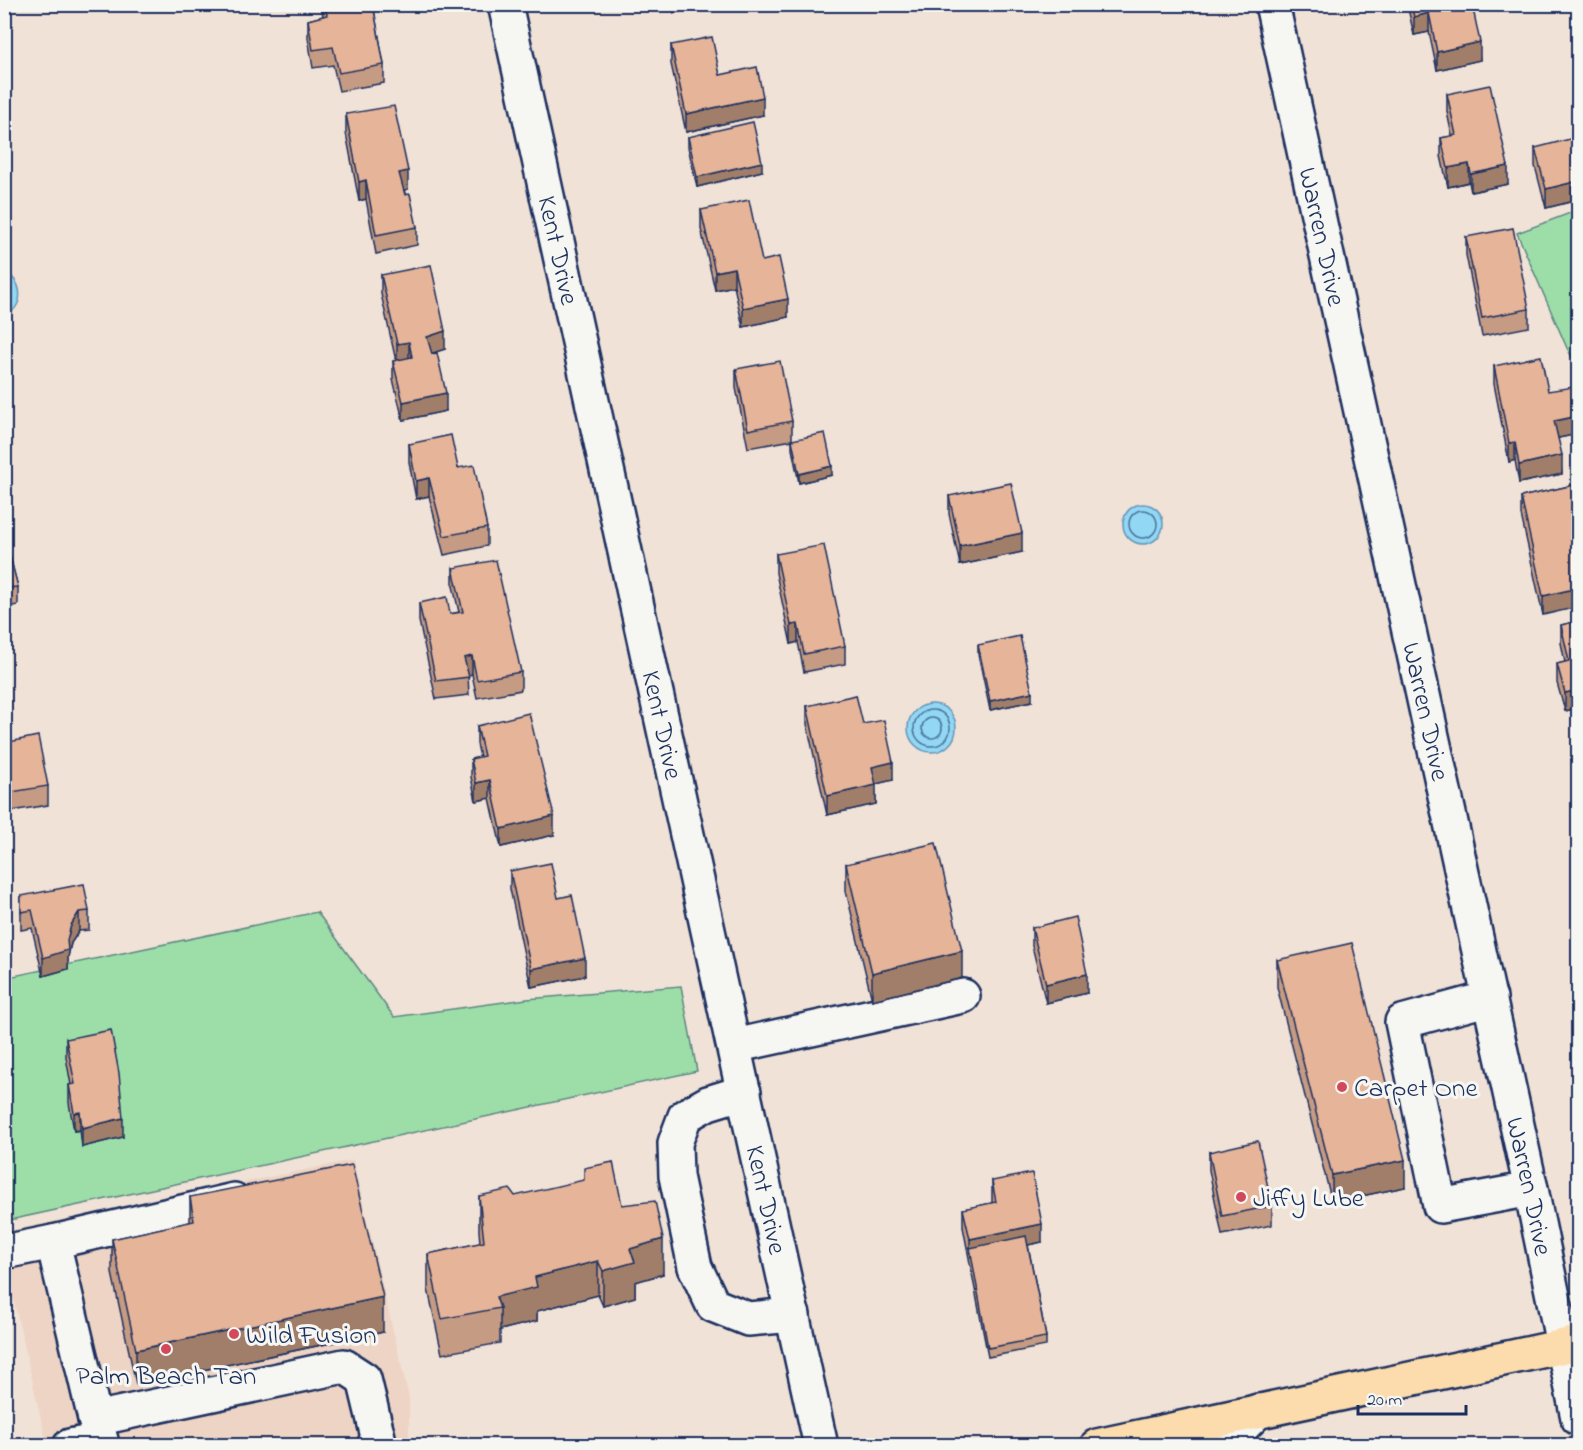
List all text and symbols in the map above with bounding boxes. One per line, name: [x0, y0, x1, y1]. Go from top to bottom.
street label: Warren Drive: [1286, 164, 1355, 311]
street label: Kent Drive: [526, 192, 588, 310]
street label: Warren Drive: [1390, 639, 1458, 786]
street label: Kent Drive: [630, 667, 692, 785]
place label: Carpet One: [1354, 1070, 1478, 1109]
marker: Carpet One: [1335, 1080, 1349, 1094]
street label: Warren Drive: [1494, 1114, 1561, 1260]
street label: Kent Drive: [734, 1142, 796, 1259]
place label: Jiffy Lube: [1253, 1180, 1365, 1219]
marker: Jiffy Lube: [1234, 1190, 1248, 1204]
place label: Wild Fusion: [246, 1317, 377, 1356]
marker: Wild Fusion: [227, 1327, 241, 1341]
marker: Palm Beach Tan: [159, 1342, 173, 1356]
place label: Palm Beach Tan: [76, 1358, 256, 1397]
scale bar: [1358, 1378, 1466, 1416]
text: 20 m: [1367, 1388, 1402, 1414]

